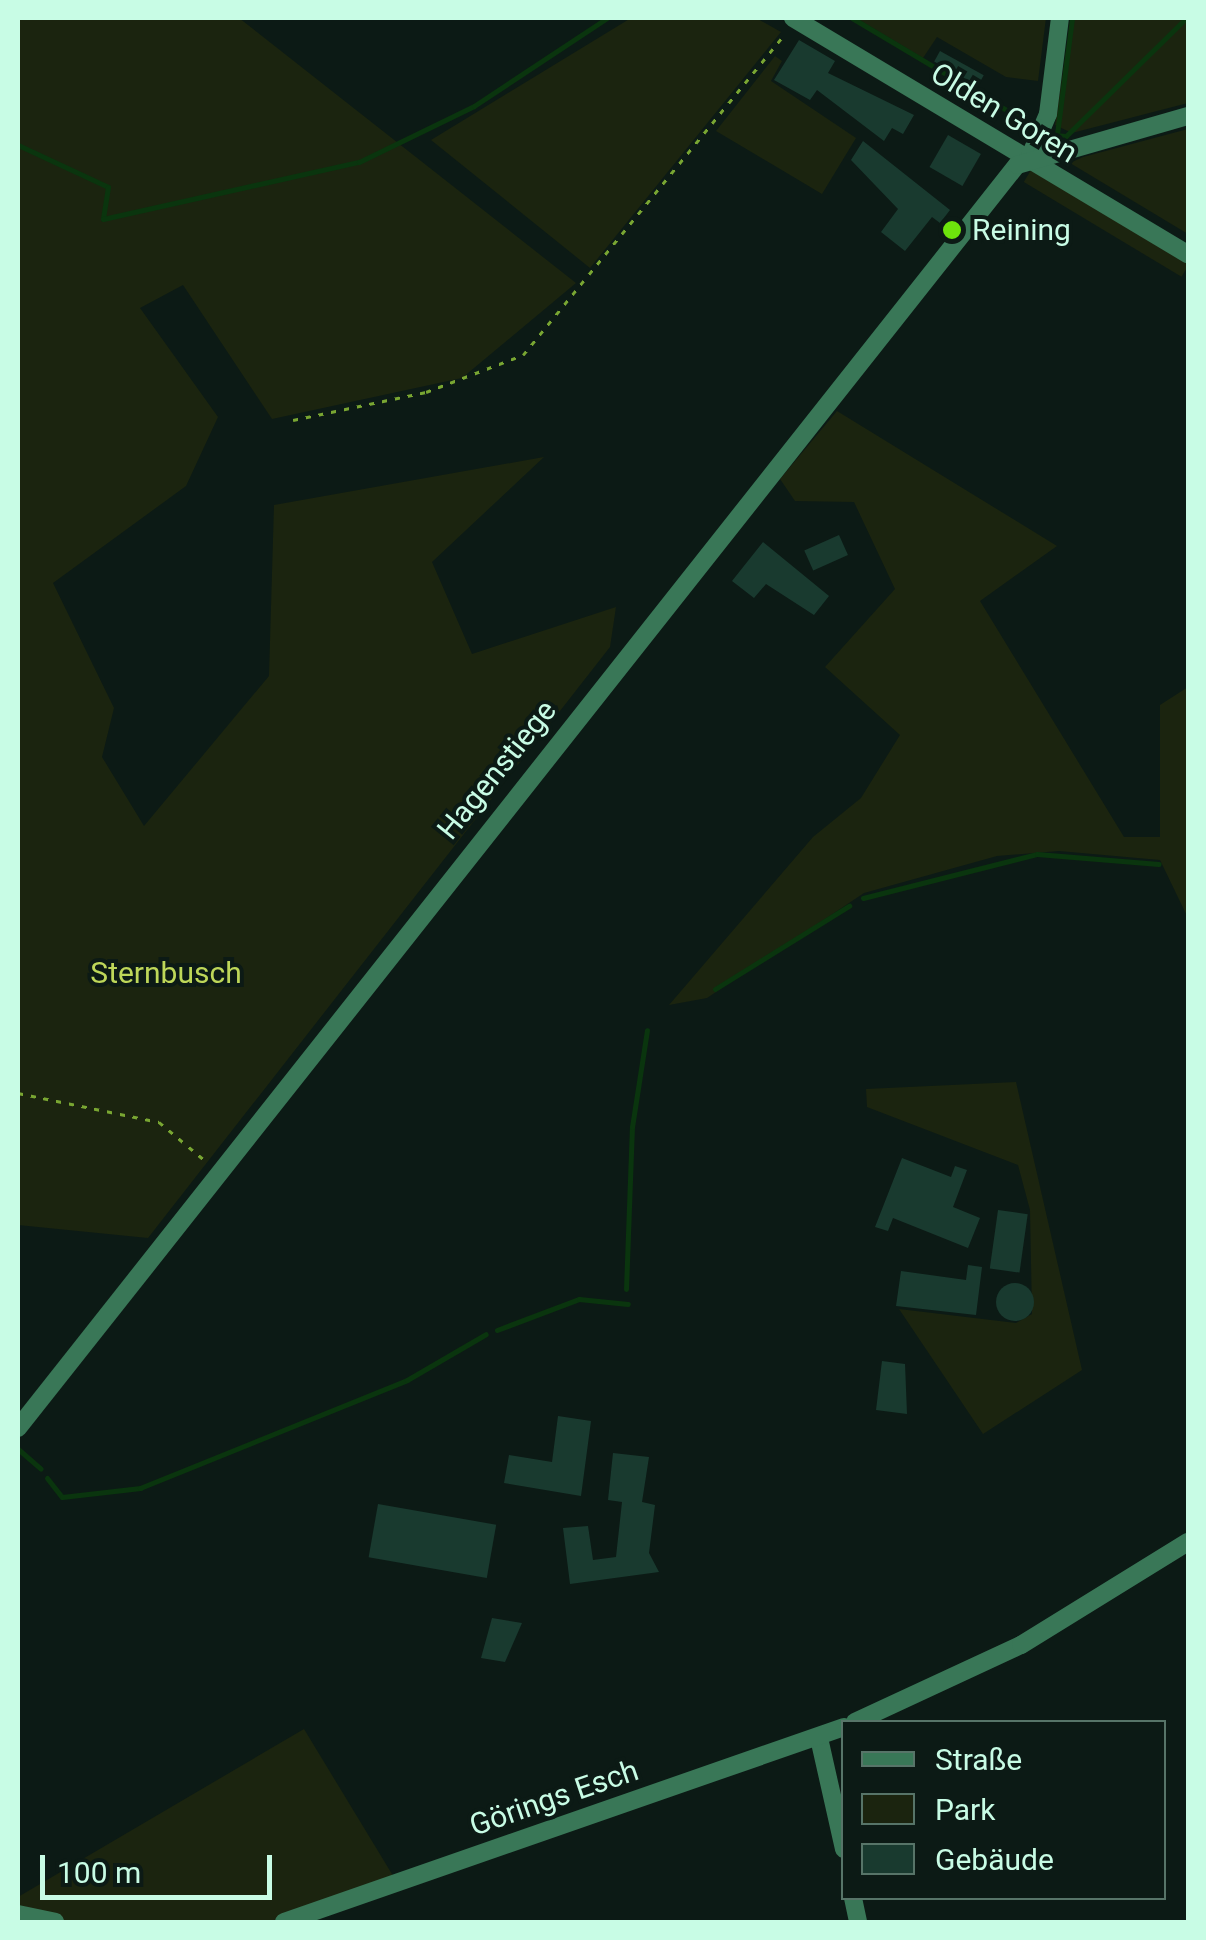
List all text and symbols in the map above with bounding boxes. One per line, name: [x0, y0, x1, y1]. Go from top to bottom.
street label: Olden Goren: [924, 55, 1084, 171]
place label: Reining: [972, 212, 1071, 248]
marker: Reining: [941, 219, 963, 241]
street label: Hagenstiege: [430, 693, 564, 847]
park label: Sternbusch: [90, 955, 242, 991]
legend: [841, 1720, 1166, 1900]
text: Straße: [935, 1742, 1022, 1777]
street label: Görings Esch: [465, 1752, 643, 1844]
text: Park: [935, 1792, 995, 1827]
scale bar: [45, 1835, 278, 1897]
text: Gebäude: [935, 1842, 1054, 1877]
text: 100 m: [57, 1855, 141, 1890]

